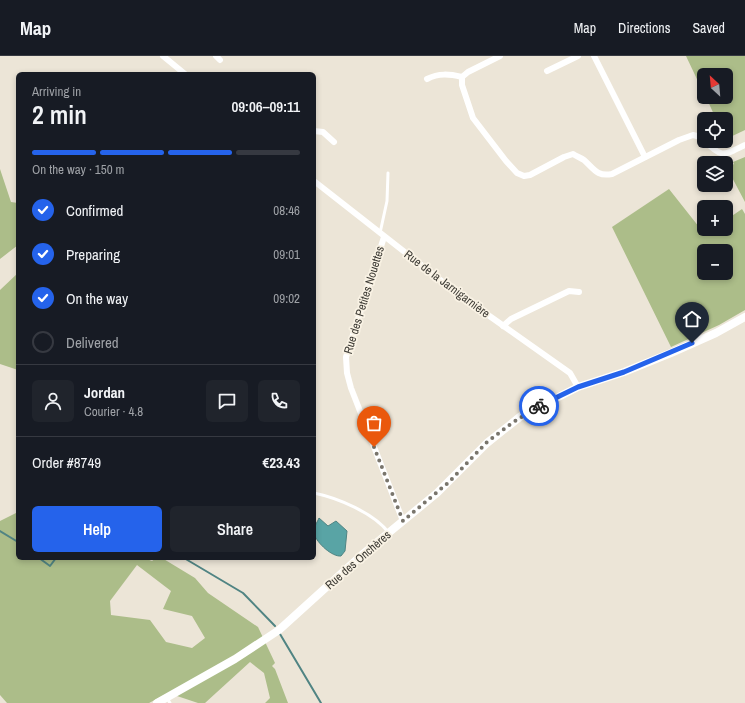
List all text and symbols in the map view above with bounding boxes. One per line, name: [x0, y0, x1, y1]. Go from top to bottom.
text: Map: [20, 15, 51, 41]
text: Map: [574, 19, 596, 37]
text: Directions: [618, 19, 670, 37]
text: Saved: [692, 19, 725, 37]
north arrow: [697, 68, 733, 104]
map controls: [697, 68, 733, 280]
text: Arriving in: [32, 83, 81, 100]
text: 09:06–09:11: [231, 96, 300, 117]
text: 2 min: [32, 97, 87, 132]
button: locate: [697, 112, 733, 148]
button: layers: [697, 156, 733, 192]
text: On the way · 150 m: [32, 161, 124, 178]
icon: check: [32, 199, 54, 221]
text: Confirmed: [66, 200, 123, 221]
button: +: [697, 200, 733, 236]
text: 08:46: [273, 202, 300, 219]
icon: check: [32, 243, 54, 265]
text: Preparing: [66, 244, 120, 265]
street label: Rue des Petites Nouettes: [340, 244, 388, 356]
button: −: [697, 244, 733, 280]
text: 09:01: [273, 246, 300, 263]
street label: Rue de la Jarnigarnière: [401, 246, 493, 322]
icon: check: [32, 287, 54, 309]
text: On the way: [66, 288, 128, 309]
text: 09:02: [273, 290, 300, 307]
pin: [675, 302, 709, 343]
icon: home: [681, 308, 703, 330]
text: Delivered: [66, 332, 119, 353]
button: person: [32, 380, 74, 422]
button: chat: [206, 380, 248, 422]
button: phone: [258, 380, 300, 422]
text: Jordan: [84, 382, 125, 403]
courier: [519, 386, 559, 426]
icon: bike: [528, 395, 550, 417]
text: Courier · 4.8: [84, 403, 143, 420]
pin: [357, 406, 391, 447]
icon: bag: [363, 412, 385, 434]
text: Order #8749: [32, 452, 101, 473]
text: €23.43: [262, 452, 300, 473]
button: Help: [32, 506, 162, 552]
button: Share: [170, 506, 300, 552]
street label: Rue des Onchères: [322, 527, 394, 593]

